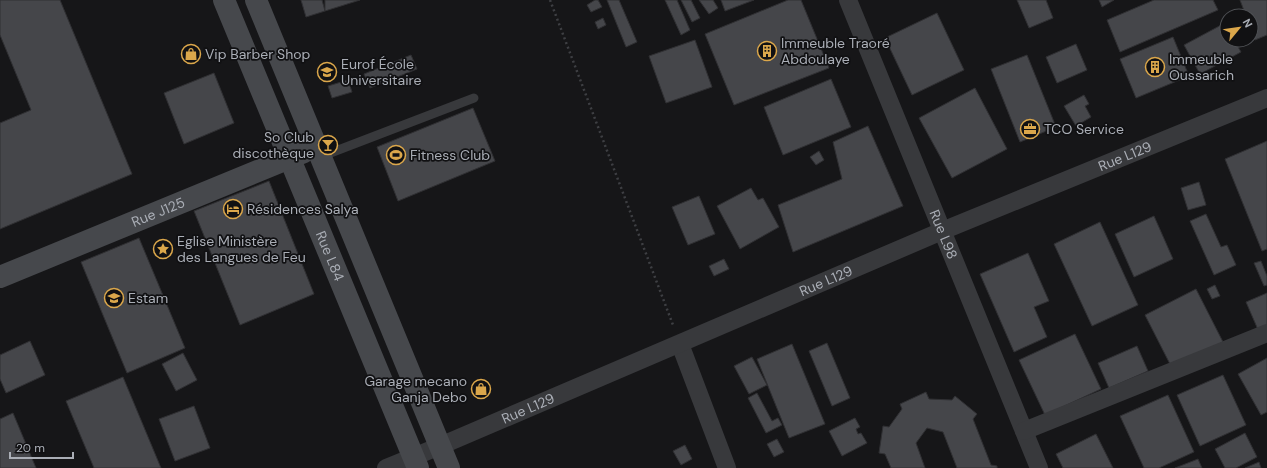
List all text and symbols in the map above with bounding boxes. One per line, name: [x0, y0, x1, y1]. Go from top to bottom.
north arrow: [1219, 8, 1259, 48]
text: N: [1240, 16, 1256, 30]
place label: Immeuble Traoré Abdoulaye: [781, 34, 890, 68]
building icon: Immeuble Traoré Abdoulaye: [756, 40, 778, 62]
shop icon: Vip Barber Shop: [180, 43, 202, 65]
place label: Vip Barber Shop: [205, 45, 311, 63]
place label: Immeuble Oussarich: [1169, 50, 1234, 84]
place label: Eurof École Universitaire: [341, 55, 421, 89]
building icon: Immeuble Oussarich: [1144, 56, 1166, 78]
school or university icon: Eurof École Universitaire: [316, 61, 338, 83]
office icon: TCO Service: [1019, 118, 1041, 140]
place label: TCO Service: [1044, 120, 1124, 138]
place label: So Club discothèque: [233, 128, 314, 162]
bar icon: So Club discothèque: [317, 134, 339, 156]
street label: Rue L129: [1095, 137, 1154, 175]
sports icon: Fitness Club: [385, 144, 407, 166]
place label: Fitness Club: [410, 146, 490, 164]
street label: Rue J125: [129, 193, 188, 231]
hotel icon: Résidences Salya: [222, 198, 244, 220]
place label: Résidences Salya: [247, 200, 359, 218]
street label: Rue L98: [925, 207, 962, 262]
street label: Rue L84: [312, 228, 349, 284]
place label: Eglise Ministère des Langues de Feu: [177, 232, 306, 266]
place icon: Eglise Ministère des Langues de Feu: [152, 238, 174, 260]
street label: Rue L129: [796, 261, 855, 300]
school or university icon: Estam: [103, 287, 125, 309]
place label: Estam: [128, 289, 168, 307]
place label: Garage mecano Ganja Debo: [364, 372, 467, 406]
shop icon: Garage mecano Ganja Debo: [470, 378, 492, 400]
street label: Rue L129: [499, 389, 557, 428]
scale bar: [10, 434, 73, 460]
text: 20 m: [16, 440, 45, 456]

